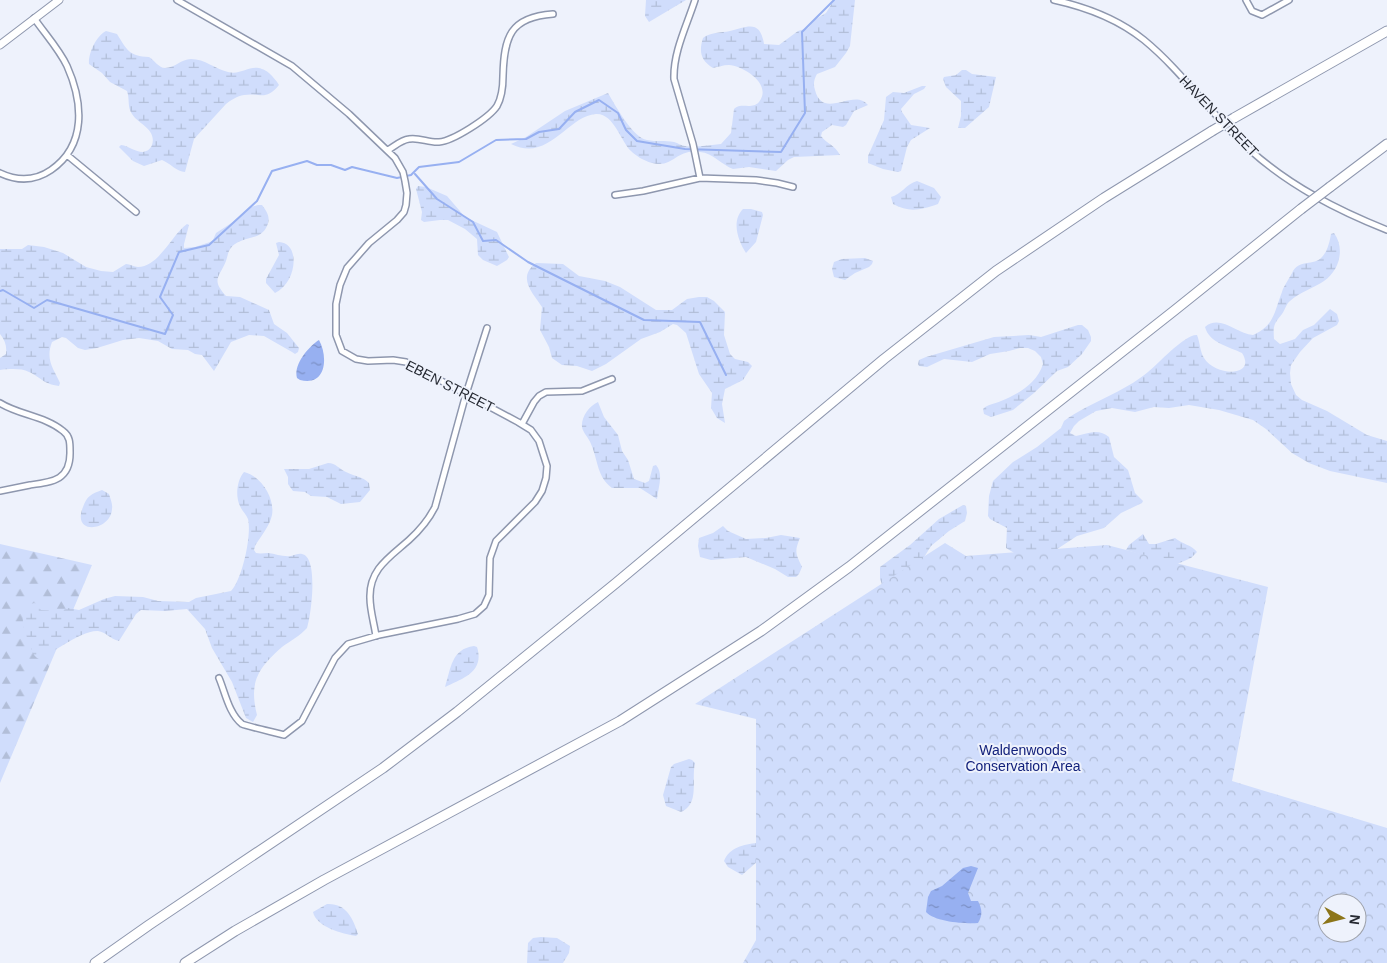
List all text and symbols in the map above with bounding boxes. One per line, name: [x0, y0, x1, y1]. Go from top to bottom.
street label: HAVEN STREET: [1176, 72, 1262, 160]
street label: EBEN STREET: [403, 357, 497, 415]
park label: Waldenwoods Conservation Area: [965, 742, 1081, 774]
north arrow: [1317, 893, 1367, 943]
text: N: [1346, 914, 1363, 926]

